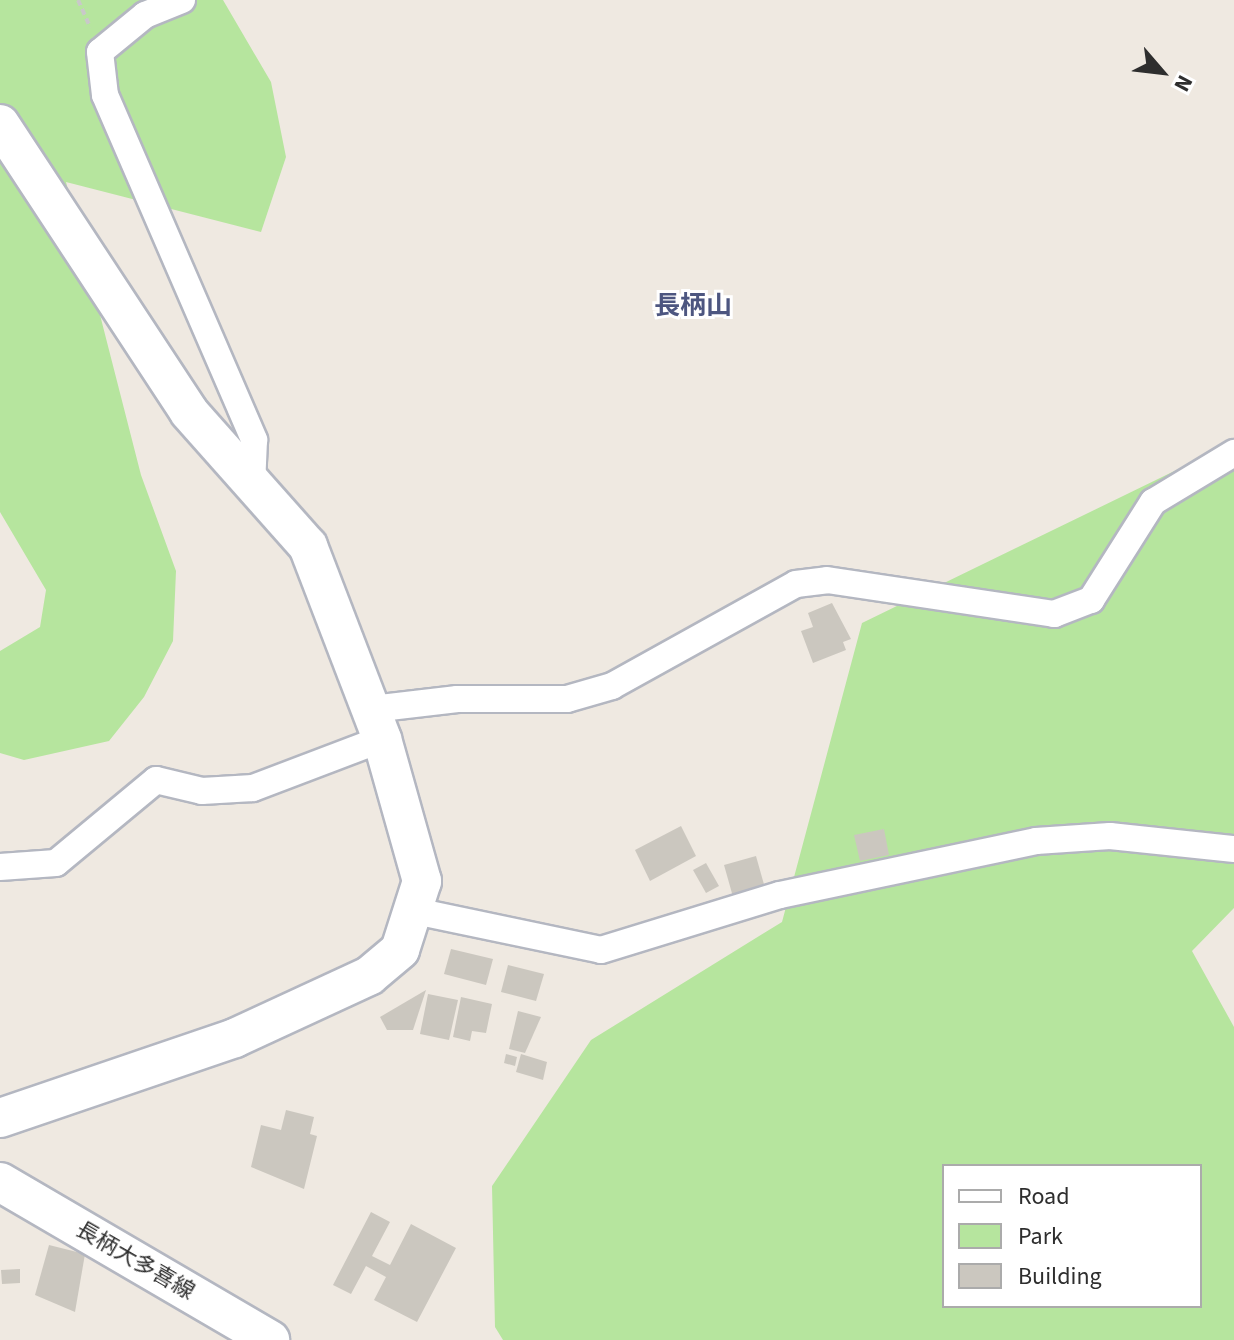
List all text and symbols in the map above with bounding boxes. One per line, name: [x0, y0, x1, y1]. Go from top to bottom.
north arrow: [1122, 32, 1202, 112]
text: N: [1166, 69, 1201, 97]
district label: 長柄山: [654, 290, 732, 322]
legend: [942, 1164, 1202, 1308]
text: Road: [1018, 1179, 1070, 1214]
street label: 長柄大多喜線: [71, 1217, 199, 1305]
text: Park: [1018, 1219, 1063, 1254]
text: Building: [1018, 1259, 1102, 1294]

